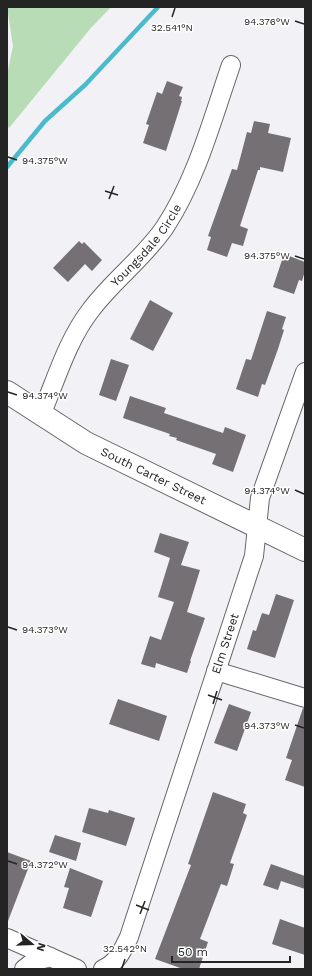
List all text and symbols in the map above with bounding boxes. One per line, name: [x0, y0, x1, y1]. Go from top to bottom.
text: 94.376°W: [244, 16, 290, 27]
text: 32.541°N: [151, 22, 193, 33]
text: 94.375°W: [22, 155, 68, 166]
street label: Youngsdale Circle: [108, 202, 184, 289]
text: 94.375°W: [244, 250, 290, 261]
text: 94.374°W: [22, 390, 68, 401]
street label: South Carter Street: [98, 444, 208, 508]
text: 94.374°W: [244, 485, 290, 496]
street label: Elm Street: [209, 611, 242, 676]
text: 94.373°W: [22, 624, 68, 635]
text: 94.373°W: [244, 720, 290, 731]
text: 94.372°W: [22, 859, 68, 870]
north arrow: [12, 924, 52, 964]
scale bar: [172, 938, 290, 964]
text: N: [34, 941, 48, 953]
text: 32.542°N: [103, 943, 147, 954]
text: 50 m: [178, 945, 208, 959]

